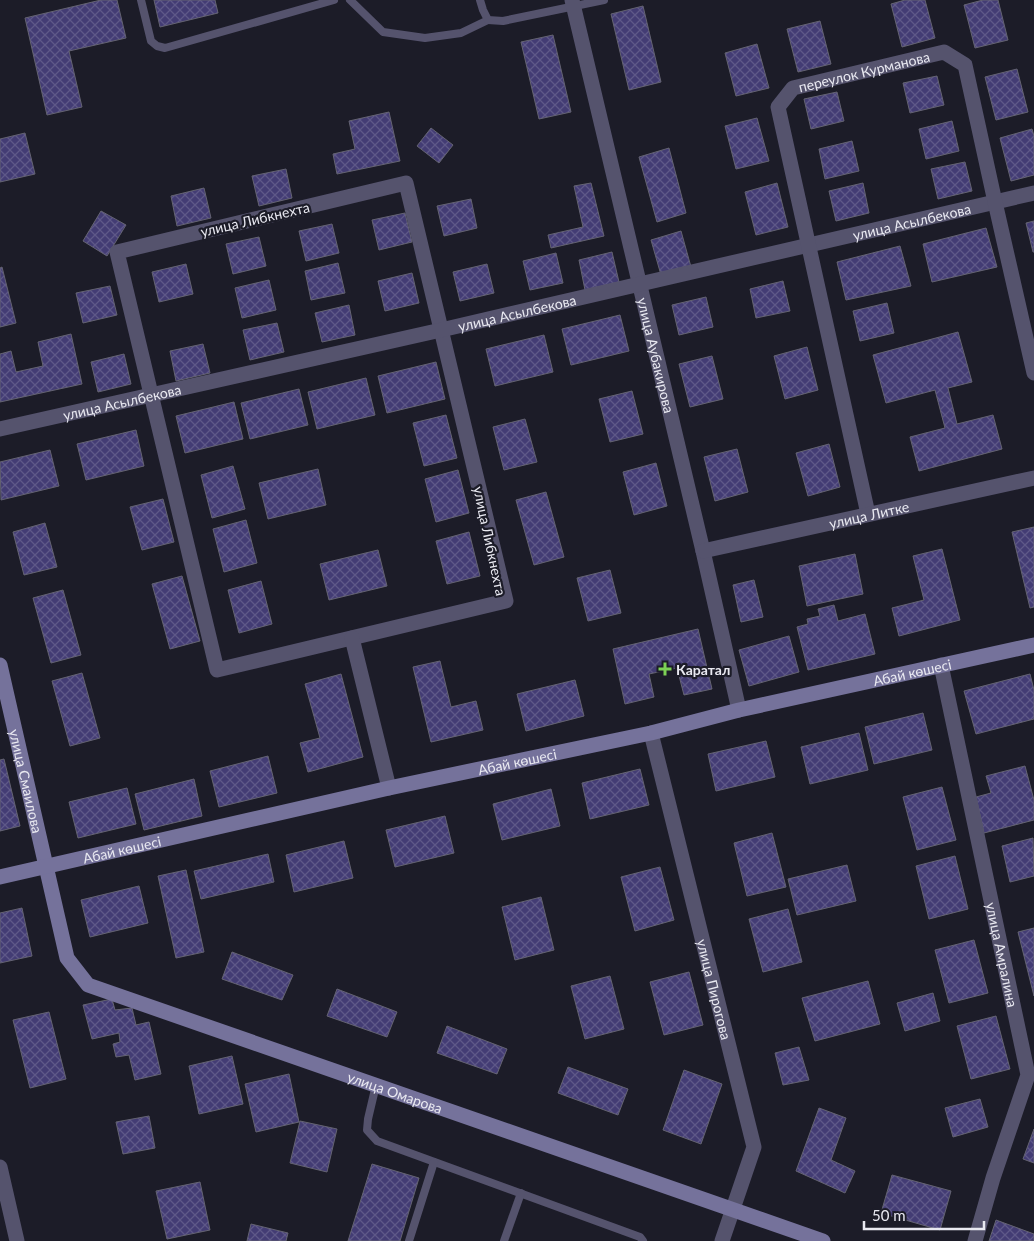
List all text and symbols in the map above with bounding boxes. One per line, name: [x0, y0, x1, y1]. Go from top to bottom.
street label: переулок Курманова: [797, 47, 931, 95]
street label: улица Либкнехта: [199, 198, 311, 240]
street label: улица Асылбекова: [851, 199, 972, 243]
street label: улица Асылбекова: [456, 291, 578, 334]
street label: улица Аубакирова: [634, 296, 678, 415]
street label: улица Асылбекова: [61, 380, 183, 423]
street label: улица Либкнехта: [470, 485, 510, 597]
street label: улица Литке: [827, 497, 911, 531]
street label: Абай көшесі: [871, 655, 953, 689]
place label: Каратал: [676, 661, 730, 678]
marker: Каратал: [658, 662, 672, 676]
street label: улица Смаилова: [6, 727, 47, 835]
street label: Абай көшесі: [476, 745, 558, 778]
street label: Абай көшесі: [81, 832, 163, 866]
street label: улица Амралина: [983, 900, 1022, 1009]
street label: улица Пирогова: [694, 937, 735, 1041]
street label: улица Омарова: [345, 1068, 445, 1116]
scale bar: [864, 1198, 984, 1230]
text: 50 m: [872, 1206, 906, 1224]

